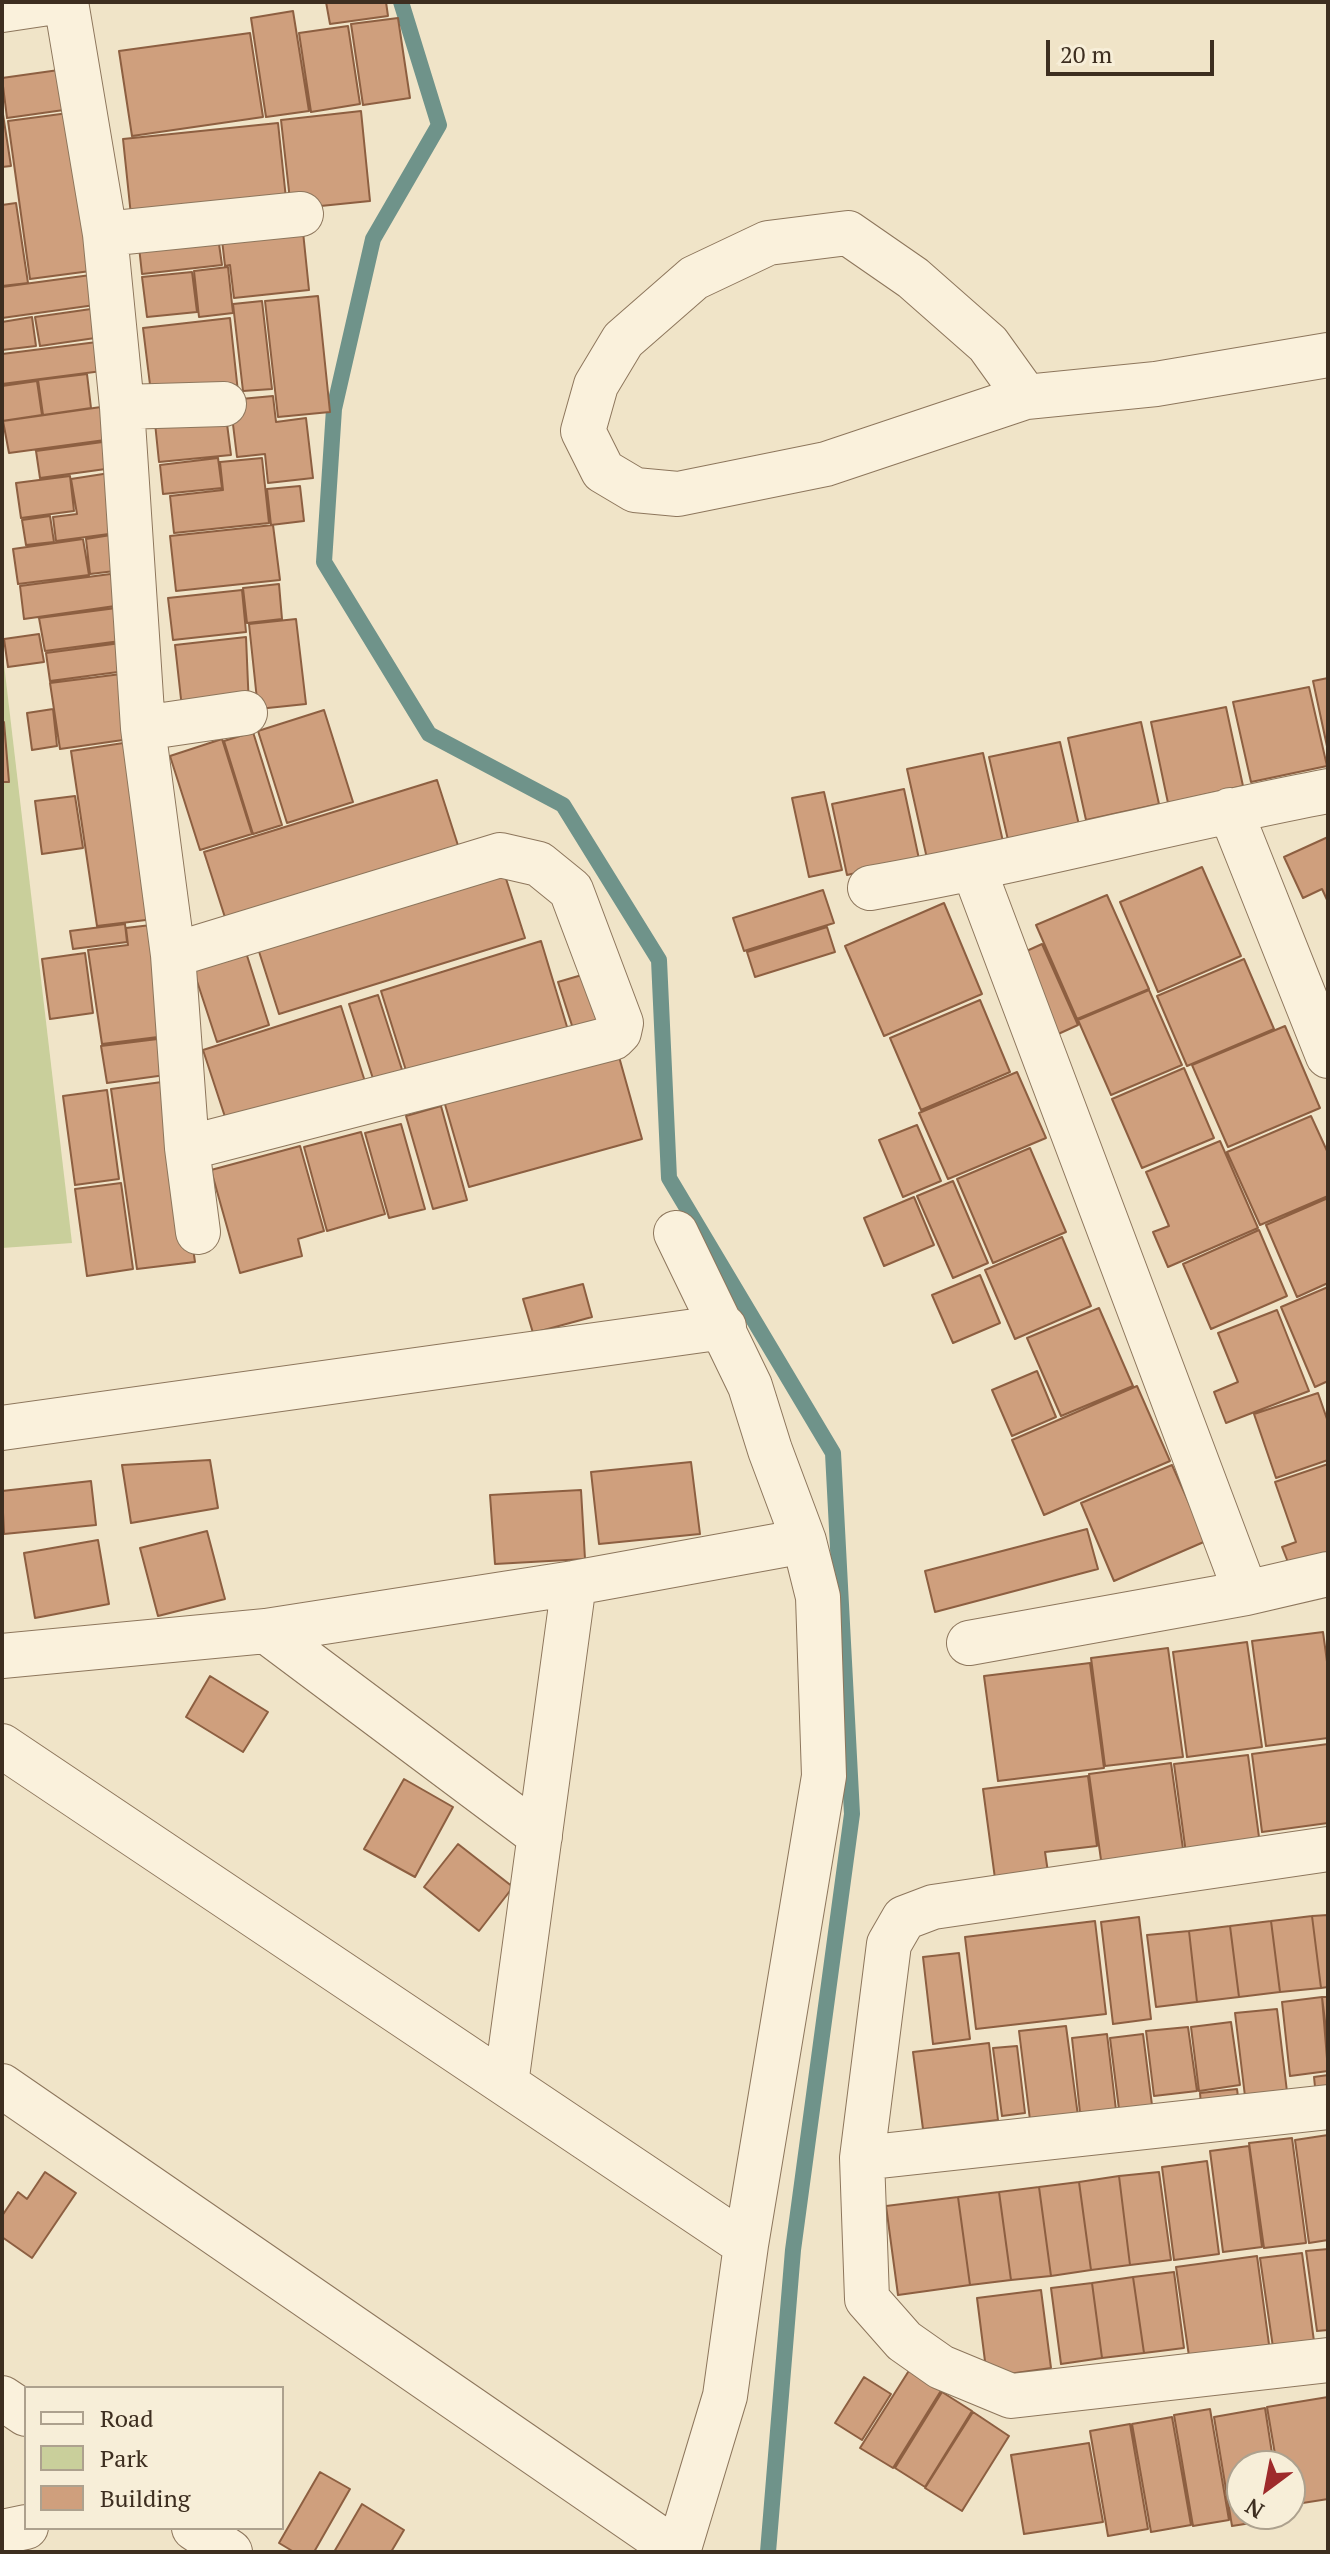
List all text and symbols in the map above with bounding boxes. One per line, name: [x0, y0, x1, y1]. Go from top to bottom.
scale bar: [1050, 24, 1218, 74]
text: 20 m: [1060, 38, 1112, 70]
legend: [24, 2386, 284, 2530]
text: Road: [100, 2402, 154, 2434]
text: Park: [100, 2442, 148, 2474]
north arrow: [1226, 2450, 1306, 2530]
text: Building: [100, 2482, 190, 2514]
text: N: [1239, 2492, 1269, 2526]

